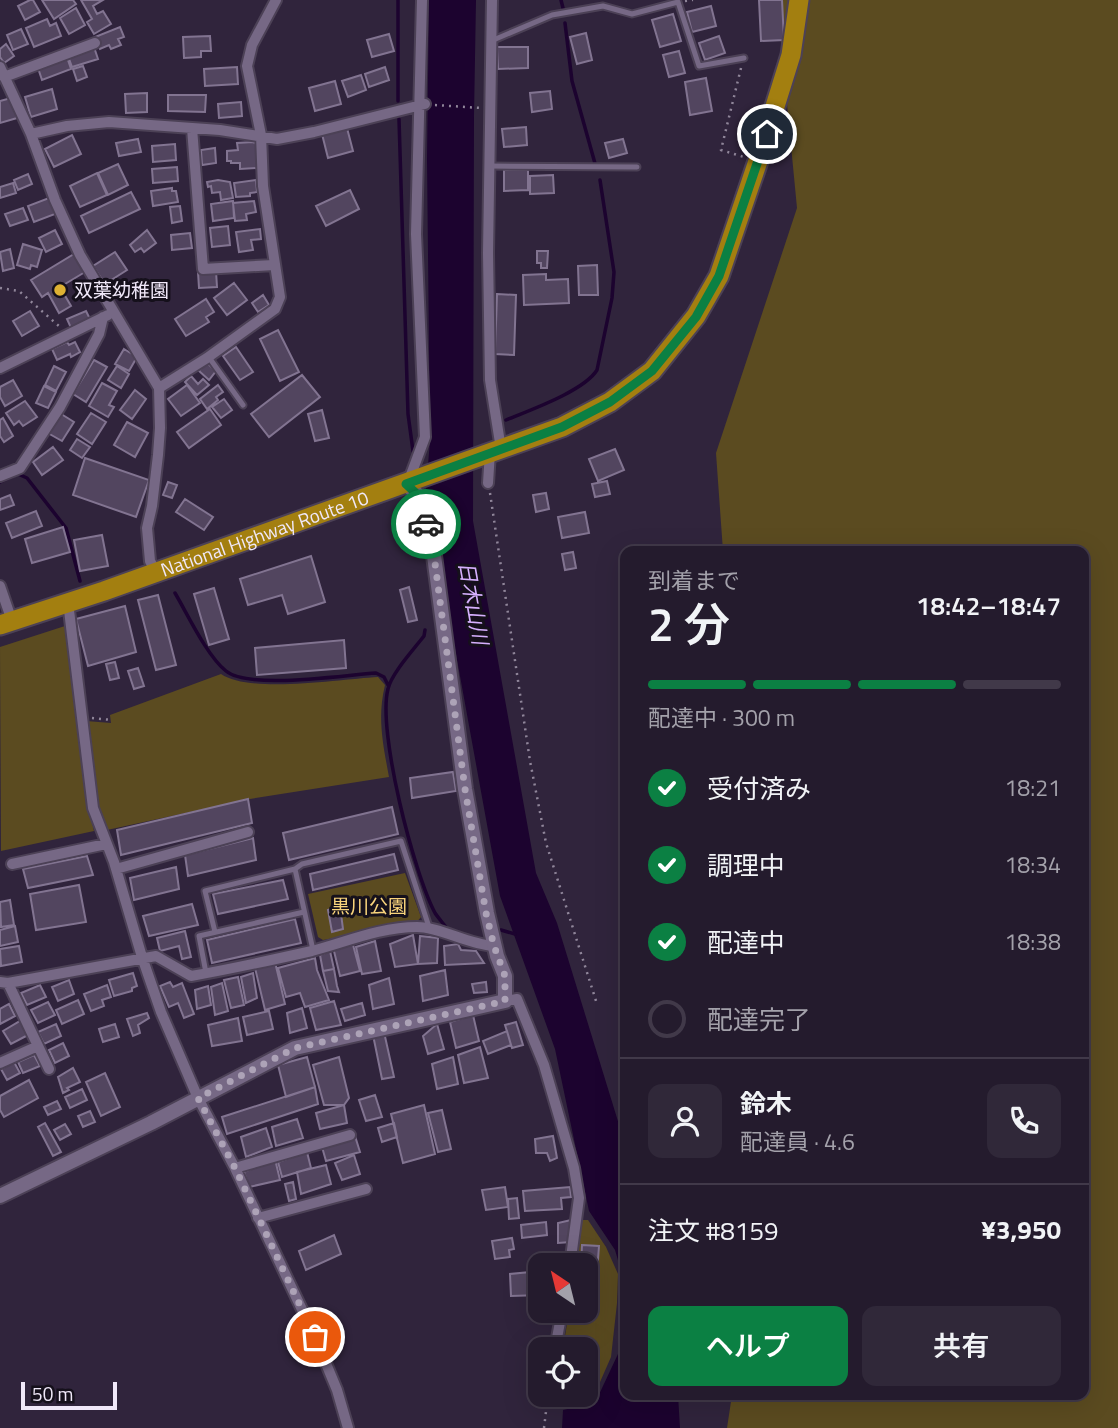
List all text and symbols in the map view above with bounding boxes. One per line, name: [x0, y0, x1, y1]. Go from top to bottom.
pin: [737, 104, 797, 164]
icon: home: [748, 115, 786, 153]
place label: 双葉幼稚園: [74, 275, 169, 304]
marker: 双葉幼稚園: [52, 282, 68, 298]
street label: National Highway Route 10: [156, 482, 372, 584]
courier: [391, 489, 461, 559]
icon: car: [407, 505, 445, 543]
water label: 日木山川: [451, 559, 497, 649]
text: 到着まで: [648, 563, 740, 598]
text: 18:42–18:47: [916, 586, 1061, 625]
text: 2 分: [648, 589, 730, 659]
text: 配達中 · 300 m: [648, 700, 795, 735]
icon: check: [648, 769, 686, 807]
text: 受付済み: [707, 769, 811, 808]
text: 18:21: [1004, 770, 1061, 805]
icon: check: [648, 846, 686, 884]
text: 調理中: [707, 846, 785, 885]
text: 18:34: [1004, 847, 1061, 882]
park label: 黒川公園: [331, 891, 407, 920]
icon: check: [648, 923, 686, 961]
text: 配達中: [707, 923, 785, 962]
text: 18:38: [1004, 924, 1061, 959]
text: 配達完了: [707, 1000, 811, 1039]
button: person: [648, 1084, 722, 1158]
text: 鈴木: [740, 1084, 792, 1123]
button: phone: [987, 1084, 1061, 1158]
text: 配達員 · 4.6: [740, 1124, 855, 1159]
text: ¥3,950: [981, 1210, 1061, 1249]
text: 注文 #8159: [648, 1211, 779, 1250]
north arrow: [528, 1253, 598, 1323]
map controls: [528, 1253, 598, 1407]
button: ヘルプ: [648, 1306, 848, 1386]
button: 共有: [862, 1306, 1061, 1386]
pin: [285, 1307, 345, 1367]
icon: bag: [296, 1318, 334, 1356]
button: locate: [528, 1337, 598, 1407]
scale bar: [21, 1379, 117, 1411]
text: 50 m: [32, 1379, 73, 1408]

